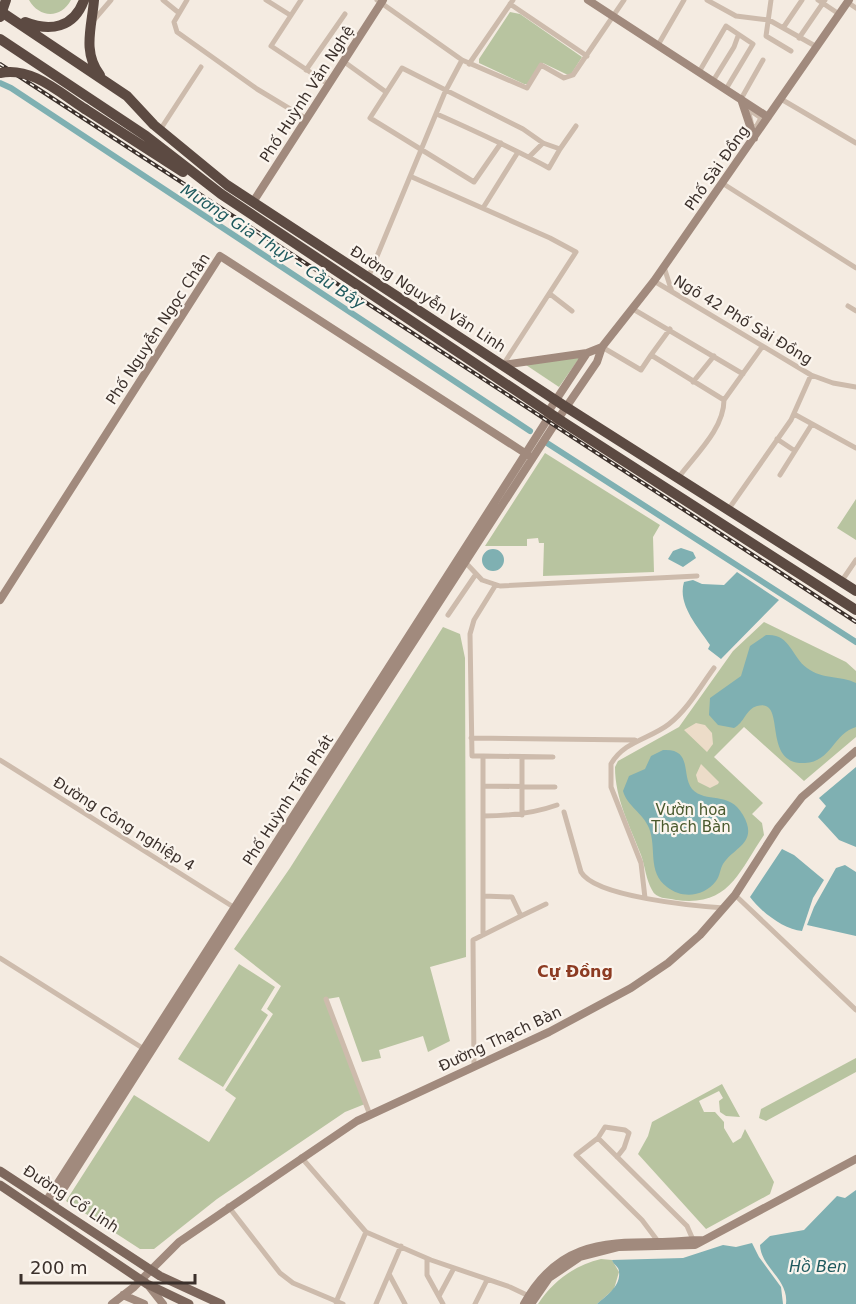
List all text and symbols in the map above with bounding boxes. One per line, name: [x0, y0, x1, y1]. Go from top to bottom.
street label: Phố Huỳnh Văn Nghệ: [256, 22, 358, 166]
street label: Phố Sài Đồng: [681, 122, 753, 214]
water label: Mương Gia Thụy – Cầu Bây: [177, 180, 369, 313]
street label: Đường Nguyễn Văn Linh: [347, 242, 509, 356]
street label: Phố Nguyễn Ngọc Chân: [102, 250, 214, 408]
street label: Ngõ 42 Phố Sài Đồng: [670, 271, 816, 369]
street label: Phố Huỳnh Tấn Phát: [239, 731, 337, 869]
street label: Đường Công nghiệp 4: [50, 773, 198, 875]
park label: Vườn hoa Thạch Bàn: [650, 801, 731, 836]
district label: Cự Đồng: [537, 962, 613, 981]
street label: Đường Thạch Bàn: [436, 1003, 564, 1075]
street label: Đường Cổ Linh: [20, 1161, 122, 1237]
scale bar: [21, 1247, 195, 1285]
text: 200 m: [30, 1257, 88, 1278]
water label: Hồ Ben: [789, 1257, 847, 1276]

